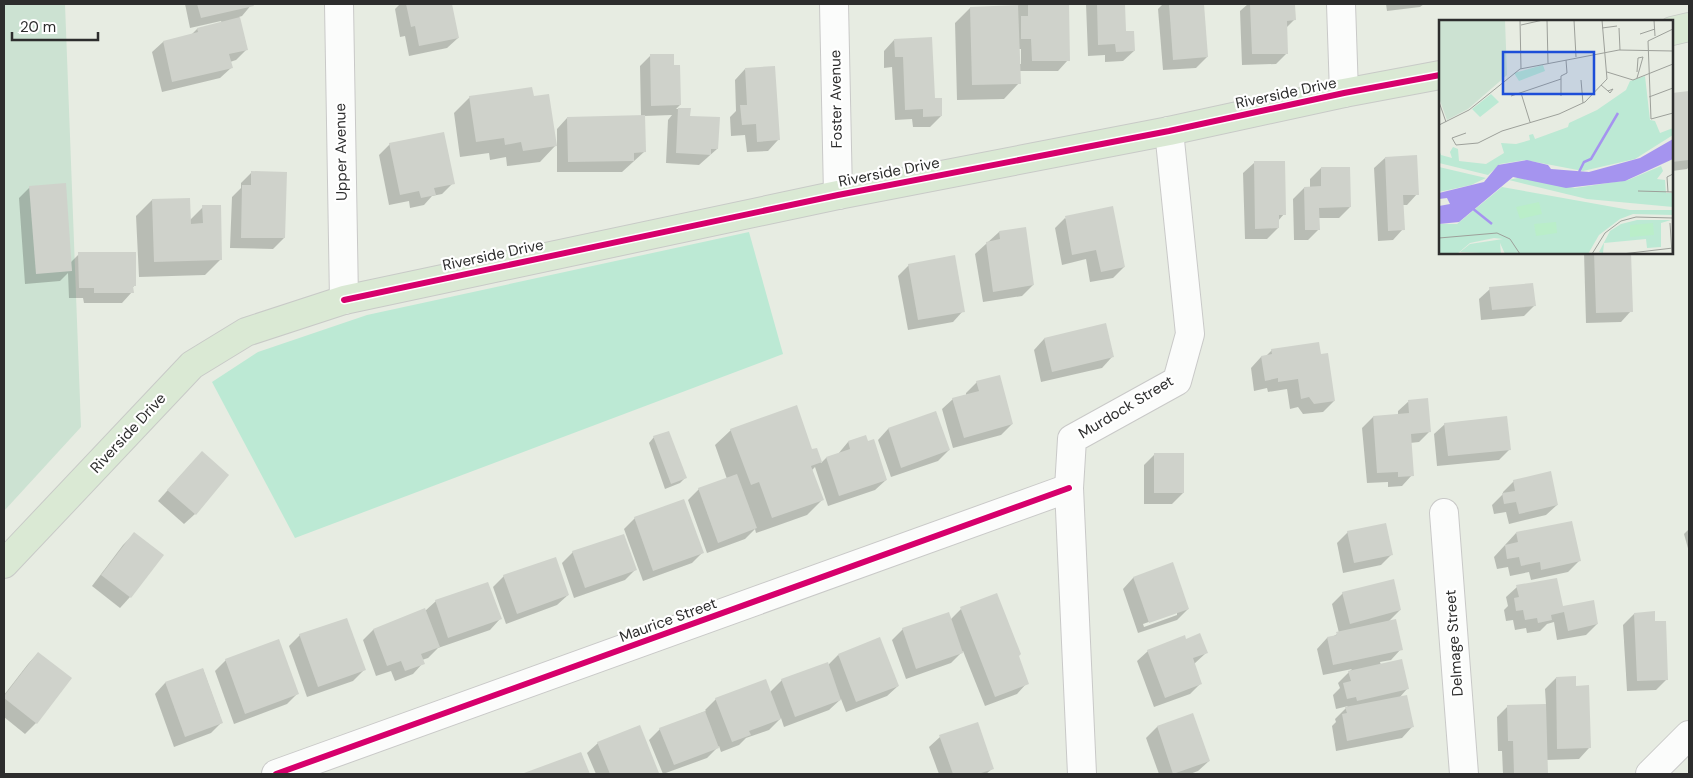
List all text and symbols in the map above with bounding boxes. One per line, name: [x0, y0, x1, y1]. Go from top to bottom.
scale bar: [12, 10, 99, 42]
text: 20 m: [20, 17, 56, 37]
inset map: [1439, 20, 1673, 254]
street label: Foster Avenue: [825, 50, 847, 148]
street label: Riverside Drive: [1234, 73, 1338, 113]
street label: Upper Avenue: [330, 103, 352, 201]
street label: Riverside Drive: [837, 152, 941, 192]
street label: Riverside Drive: [441, 235, 545, 275]
street label: Murdock Street: [1075, 371, 1177, 443]
street label: Riverside Drive: [86, 389, 170, 477]
street label: Delmage Street: [1440, 589, 1468, 697]
street label: Maurice Street: [617, 593, 720, 647]

